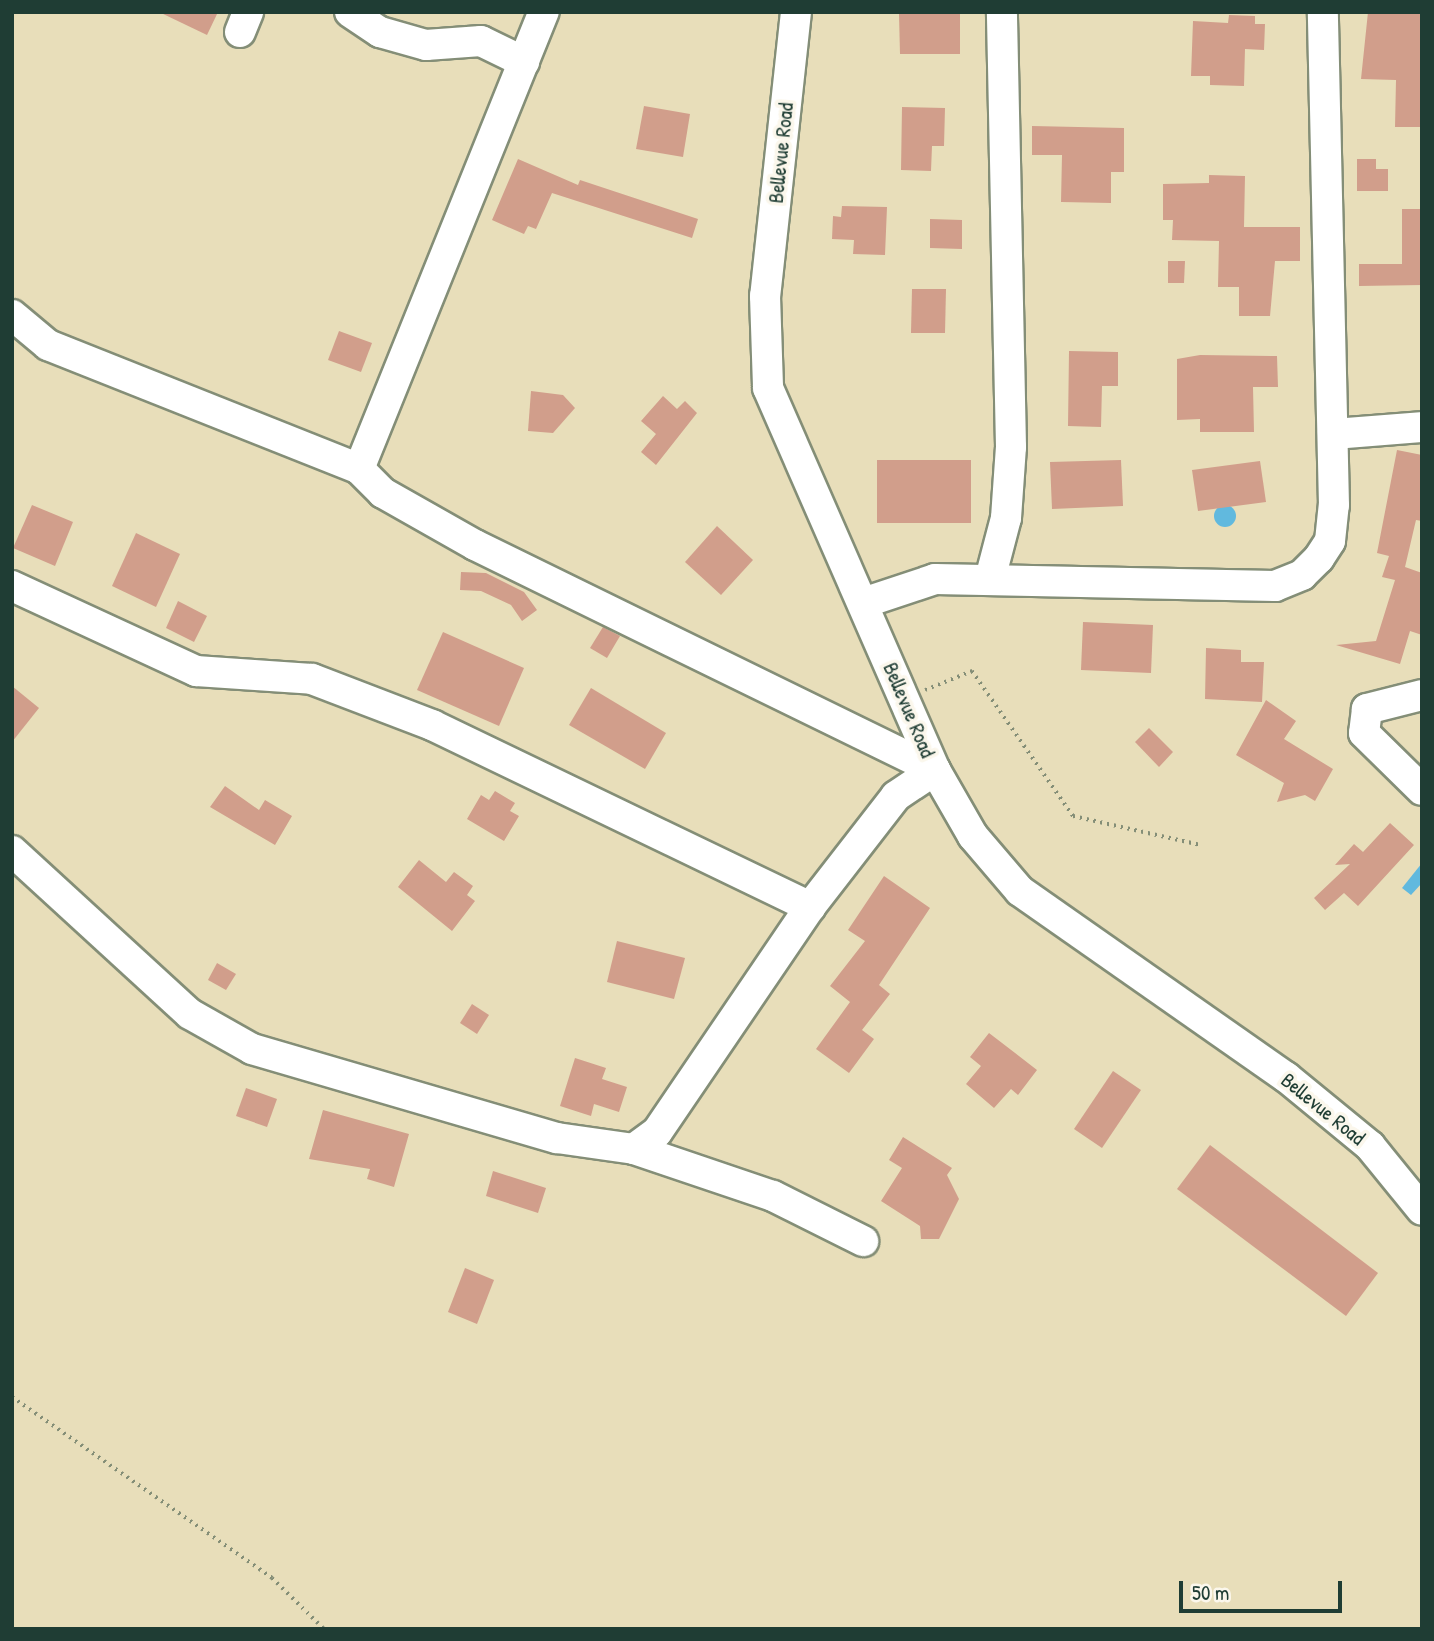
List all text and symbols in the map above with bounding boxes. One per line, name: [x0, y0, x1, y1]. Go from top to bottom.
street label: Bellevue Road: [763, 102, 799, 204]
street label: Bellevue Road: [878, 659, 940, 761]
street label: Bellevue Road: [1276, 1067, 1370, 1151]
scale bar: [1182, 1568, 1345, 1612]
text: 50 m: [1192, 1578, 1229, 1607]

